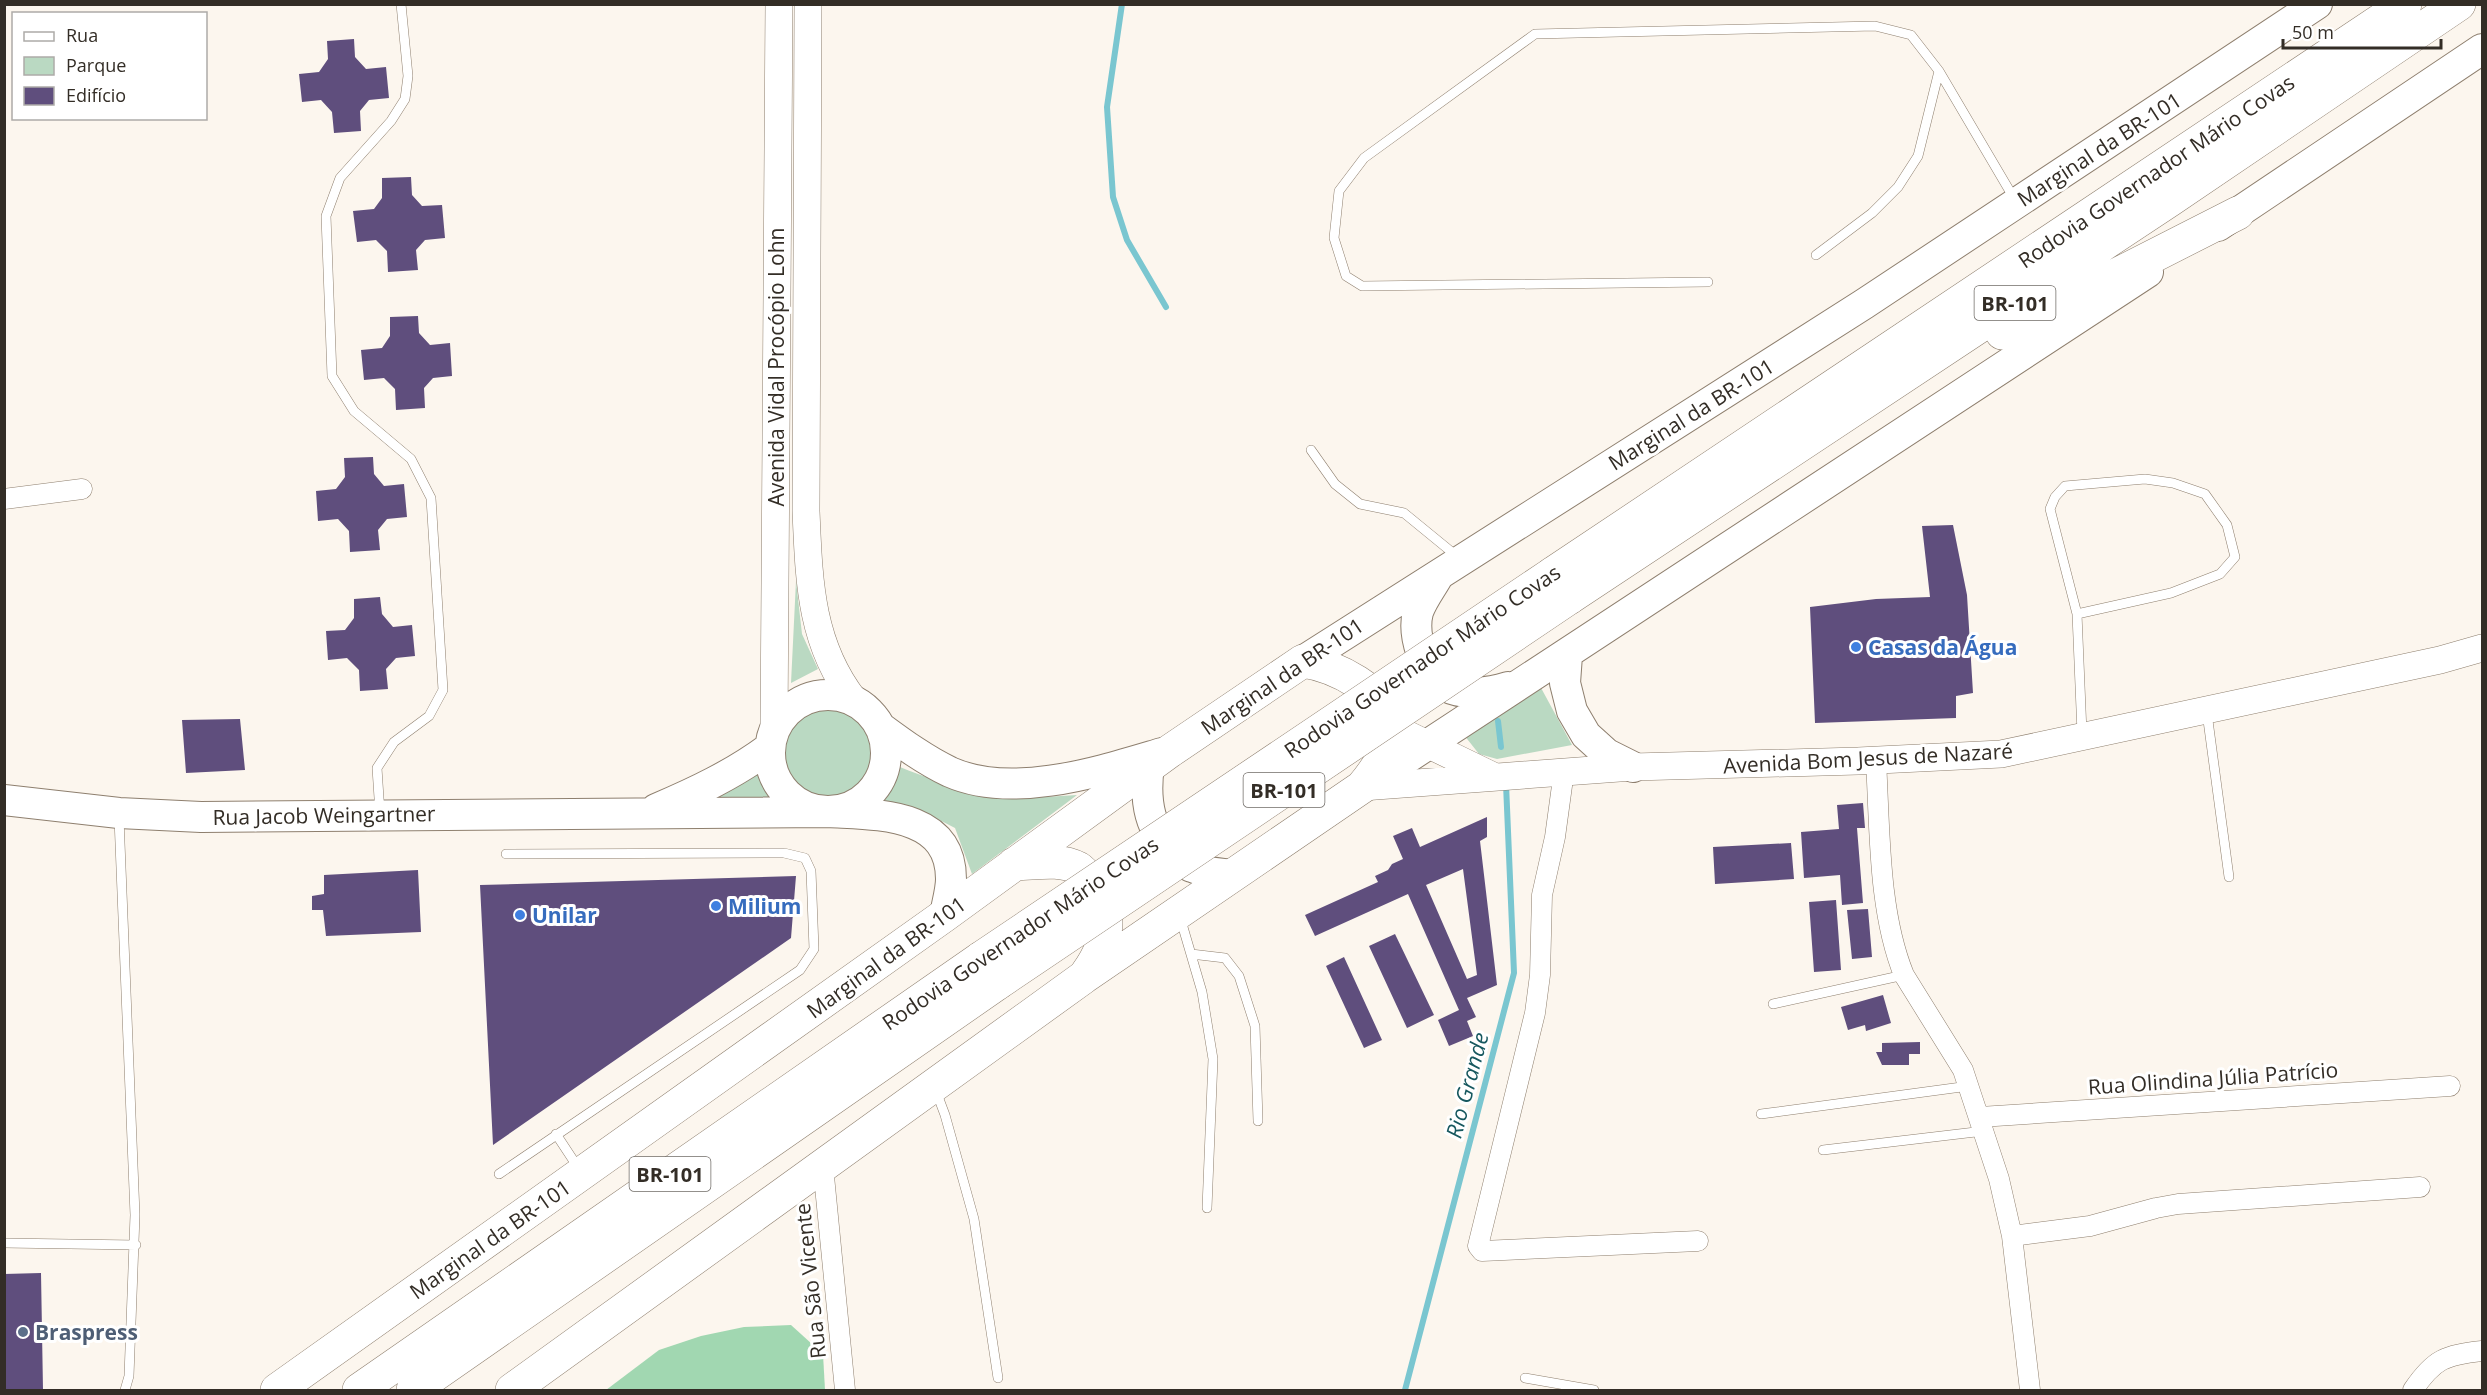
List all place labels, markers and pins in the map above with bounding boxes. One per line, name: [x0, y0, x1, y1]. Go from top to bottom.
place label: Casas da Água: [1868, 633, 2017, 661]
marker: Casas da Água: [1849, 640, 1863, 654]
place label: Milium: [728, 892, 801, 920]
marker: Milium: [709, 899, 723, 913]
place label: Unilar: [532, 901, 597, 929]
marker: Unilar: [513, 908, 527, 922]
place label: Braspress: [35, 1318, 138, 1346]
marker: Braspress: [16, 1325, 30, 1339]

